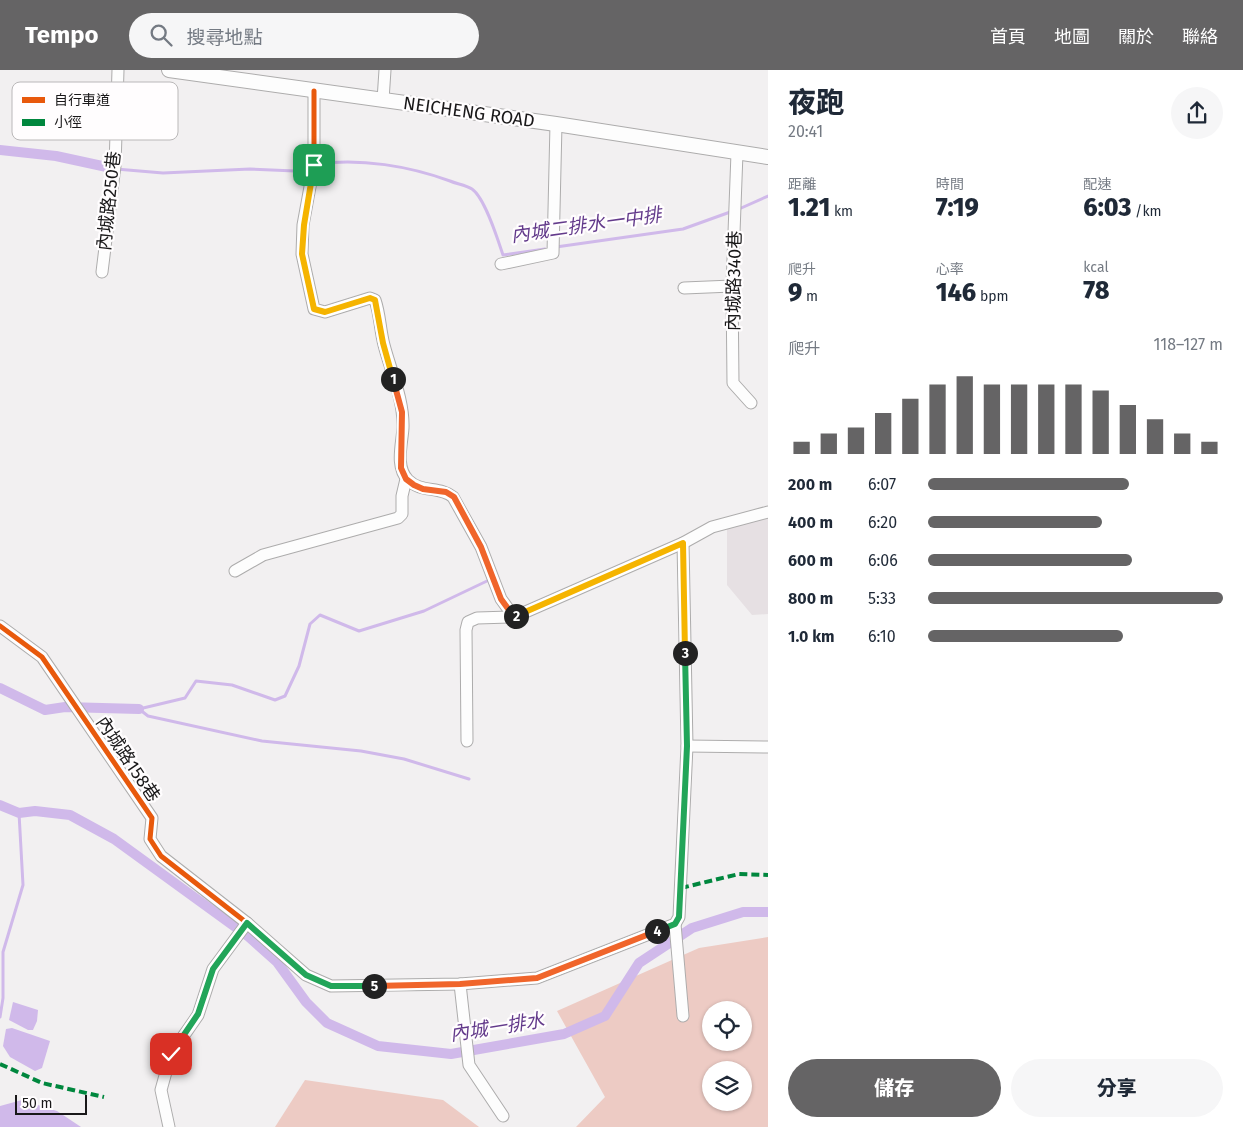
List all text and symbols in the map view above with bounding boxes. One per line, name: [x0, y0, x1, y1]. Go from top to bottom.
search box: [129, 13, 479, 58]
text: Tempo: [25, 21, 99, 49]
icon: search: [147, 21, 175, 49]
text: 搜尋地點: [187, 26, 263, 49]
text: 首頁: [990, 26, 1026, 48]
text: 地圖: [1054, 26, 1090, 48]
text: 關於: [1118, 26, 1154, 48]
text: 聯絡: [1182, 26, 1218, 48]
legend: [12, 82, 178, 140]
text: 夜跑: [788, 86, 844, 119]
button: share: [1171, 87, 1223, 139]
text: 自行車道: [54, 92, 110, 109]
street label: NEICHENG ROAD: [402, 92, 536, 132]
text: 小徑: [54, 114, 82, 131]
text: 20:41: [788, 122, 823, 141]
pin: [293, 144, 335, 186]
street label: 內城路250巷: [93, 150, 125, 252]
icon: arrive: [300, 151, 328, 179]
text: 距離: [788, 176, 816, 193]
text: 時間: [936, 176, 964, 193]
text: 配速: [1083, 176, 1111, 193]
text: 1.21: [788, 193, 830, 223]
text: 7:19: [936, 193, 979, 223]
text: 6:03: [1083, 193, 1131, 223]
water label: 內城二排水一中排: [509, 203, 666, 247]
text: km: [830, 203, 853, 220]
text: /km: [1131, 203, 1162, 220]
street label: 內城路340巷: [722, 231, 746, 331]
text: kcal: [1083, 259, 1109, 276]
text: 爬升: [788, 261, 816, 278]
text: 心率: [936, 261, 964, 278]
text: 78: [1083, 276, 1110, 306]
text: 9: [788, 278, 802, 308]
text: 146: [936, 278, 976, 308]
text: m: [802, 288, 818, 305]
text: bpm: [976, 288, 1009, 305]
text: 118–127 m: [1154, 335, 1223, 354]
text: 爬升: [788, 339, 820, 358]
pin: 1: [380, 366, 406, 392]
text: 1: [390, 371, 397, 388]
text: 200 m: [788, 475, 832, 494]
text: 6:07: [868, 475, 896, 494]
text: 400 m: [788, 513, 833, 532]
text: 6:20: [868, 513, 897, 532]
text: 600 m: [788, 551, 833, 570]
text: 6:06: [868, 551, 898, 570]
text: 800 m: [788, 589, 833, 608]
text: 5:33: [868, 589, 896, 608]
pin: 2: [504, 604, 528, 628]
text: 2: [513, 608, 520, 625]
text: 1.0 km: [788, 627, 835, 646]
text: 6:10: [868, 627, 896, 646]
pin: 3: [672, 640, 698, 666]
text: 3: [682, 645, 689, 662]
street label: 內城路158巷: [91, 712, 165, 806]
pin: 4: [644, 918, 670, 944]
text: 4: [654, 923, 661, 940]
pin: 5: [362, 974, 386, 998]
text: 5: [371, 978, 378, 995]
map controls: [702, 1001, 752, 1111]
button: locate: [702, 1001, 752, 1051]
water label: 內城一排水: [448, 1008, 547, 1046]
pin: [150, 1033, 192, 1075]
icon: check: [157, 1040, 185, 1068]
button: 儲存: [788, 1059, 1001, 1117]
button: 分享: [1011, 1059, 1223, 1117]
button: layers: [702, 1061, 752, 1111]
scale bar: [15, 1092, 88, 1115]
text: 50 m: [22, 1095, 53, 1112]

